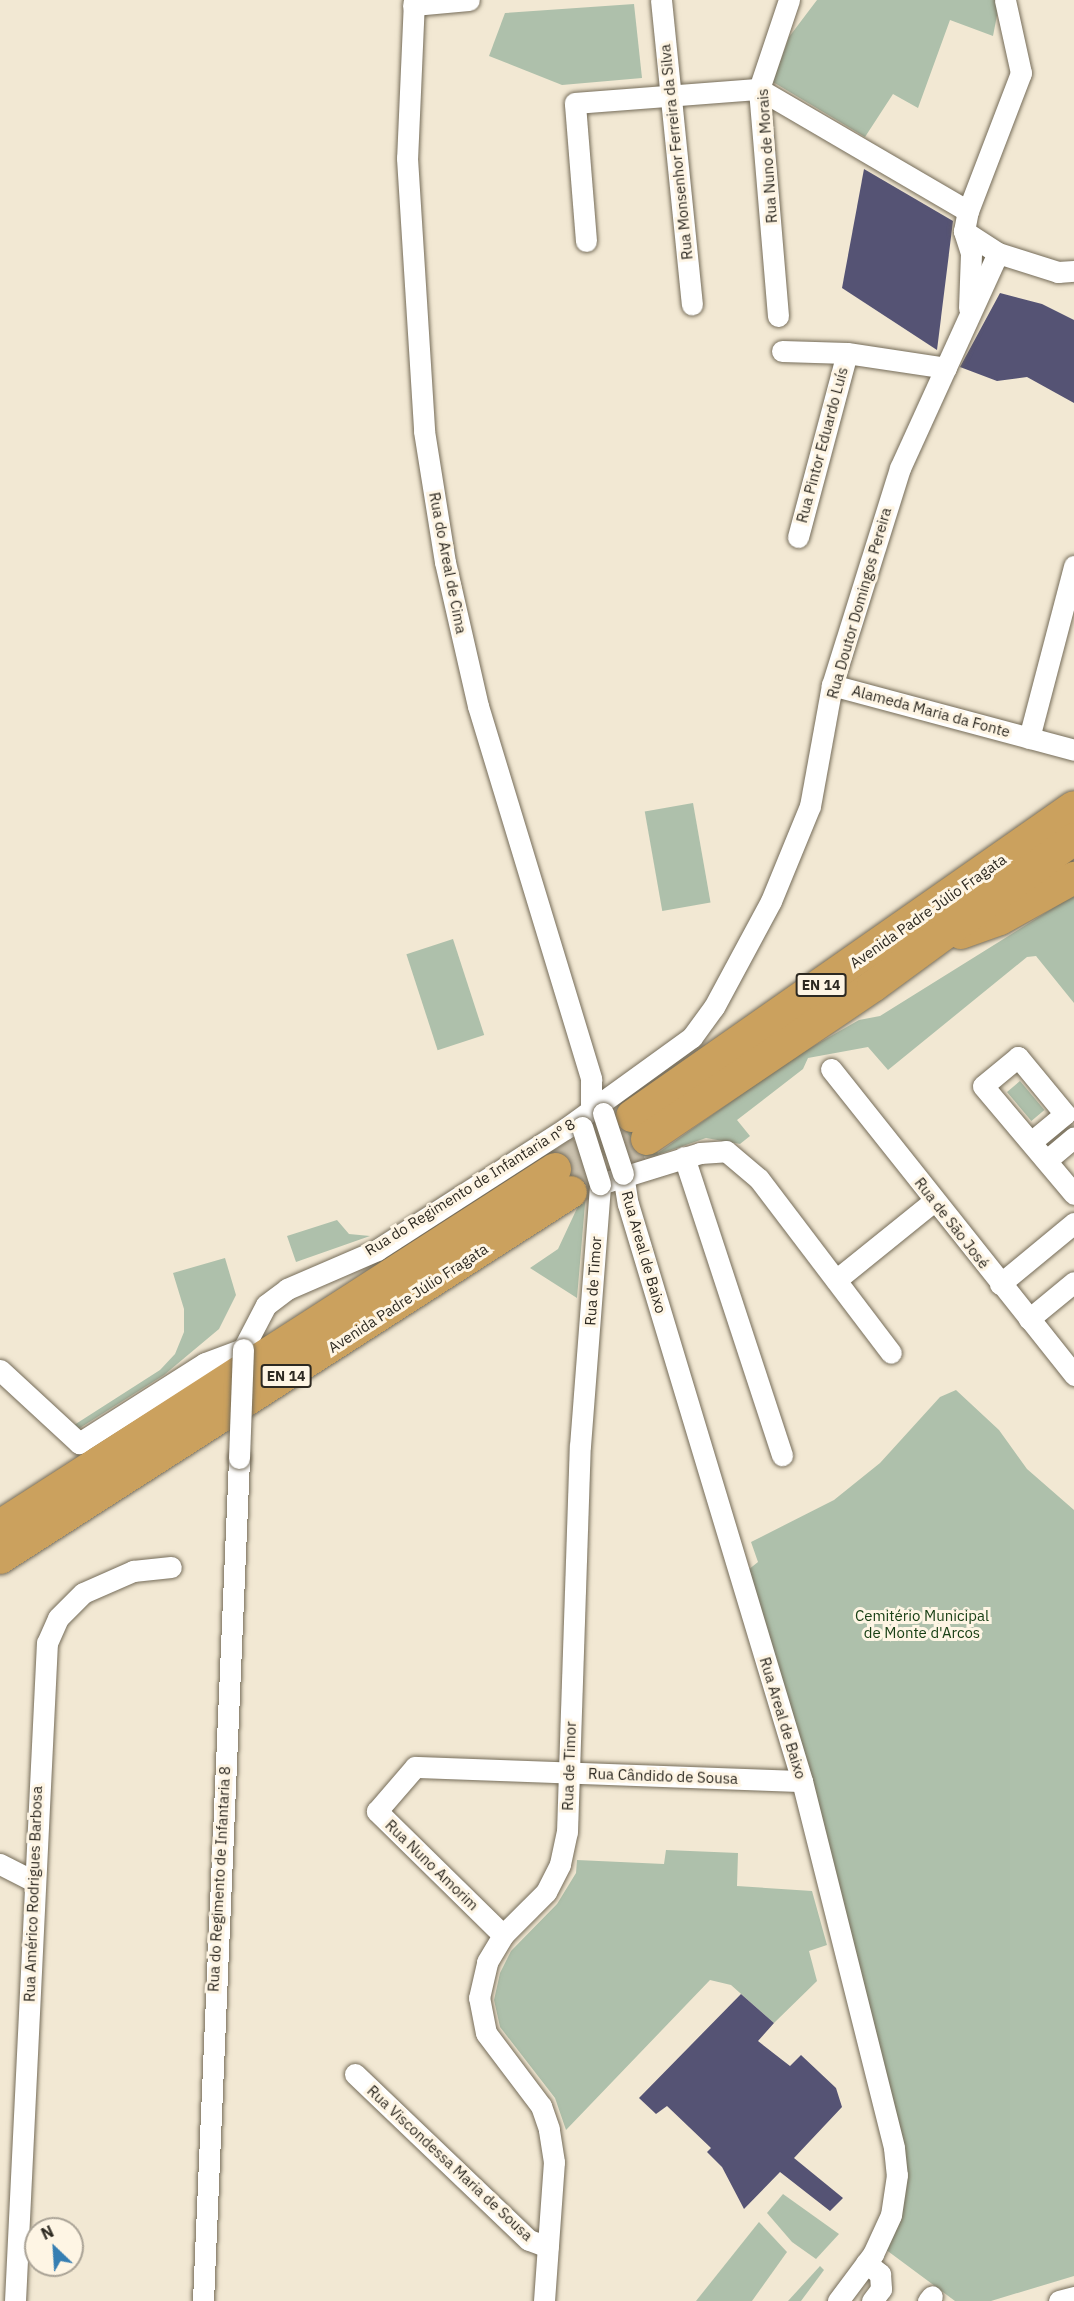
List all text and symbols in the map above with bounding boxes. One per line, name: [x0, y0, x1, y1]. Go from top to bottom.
street label: Rua Monsenhor Ferreira da Silva: [656, 43, 696, 261]
street label: Rua Nuno de Morais: [753, 88, 781, 224]
street label: Rua Pintor Eduardo Luís: [793, 365, 851, 525]
street label: Rua do Areal de Cima: [425, 491, 471, 635]
street label: Rua Doutor Domingos Pereira: [823, 505, 895, 701]
street label: Alameda Maria da Fonte: [850, 681, 1012, 741]
street label: Avenida Padre Júlio Fragata: [846, 850, 1010, 972]
road number: EN 14: [796, 974, 846, 996]
street label: Rua do Regimento de Infantaria nº 8: [362, 1115, 578, 1259]
street label: Rua de São José: [911, 1174, 993, 1272]
street label: Rua Areal de Baixo: [618, 1189, 670, 1315]
street label: Rua de Timor: [581, 1236, 605, 1326]
street label: Avenida Padre Júlio Fragata: [325, 1240, 491, 1356]
road number: EN 14: [260, 1365, 312, 1387]
park label: Cemitério Municipal de Monte d'Arcos: [855, 1606, 989, 1641]
street label: Rua Areal de Baixo: [756, 1655, 810, 1781]
street label: Rua de Timor: [558, 1721, 580, 1811]
street label: Rua Cândido de Sousa: [588, 1764, 738, 1788]
street label: Rua do Regimento de Infantaria 8: [204, 1766, 234, 1992]
street label: Rua Américo Rodrigues Barbosa: [20, 1786, 46, 2002]
street label: Rua Nuno Amorim: [382, 1816, 482, 1914]
street label: Rua Viscondessa Maria de Sousa: [364, 2082, 536, 2244]
north arrow: [24, 2217, 84, 2277]
text: N: [38, 2221, 57, 2244]

